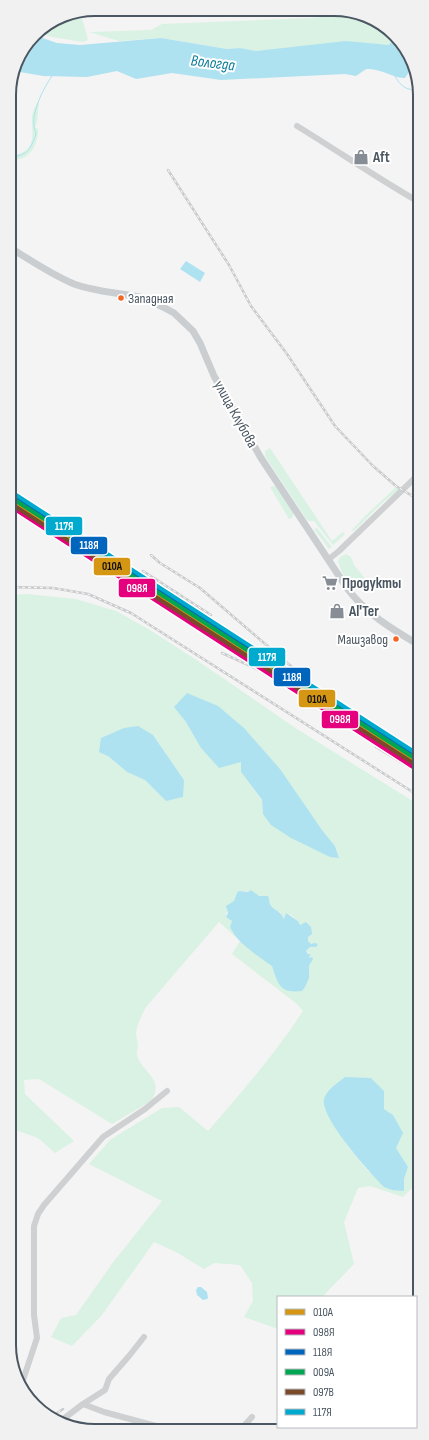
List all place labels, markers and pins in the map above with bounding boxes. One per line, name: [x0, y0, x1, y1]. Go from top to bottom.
shop icon: Aft: [352, 148, 370, 166]
place label: Aft: [372, 148, 390, 167]
place label: Западная: [128, 290, 173, 307]
marker: Западная: [116, 293, 126, 303]
supermarket icon: Продукты: [321, 574, 339, 592]
place label: Продукты: [342, 574, 401, 593]
shop icon: Al'Ter: [328, 602, 346, 620]
place label: Al'Ter: [348, 602, 379, 621]
place label: Машзавод: [338, 631, 388, 648]
marker: Машзавод: [391, 634, 401, 644]

